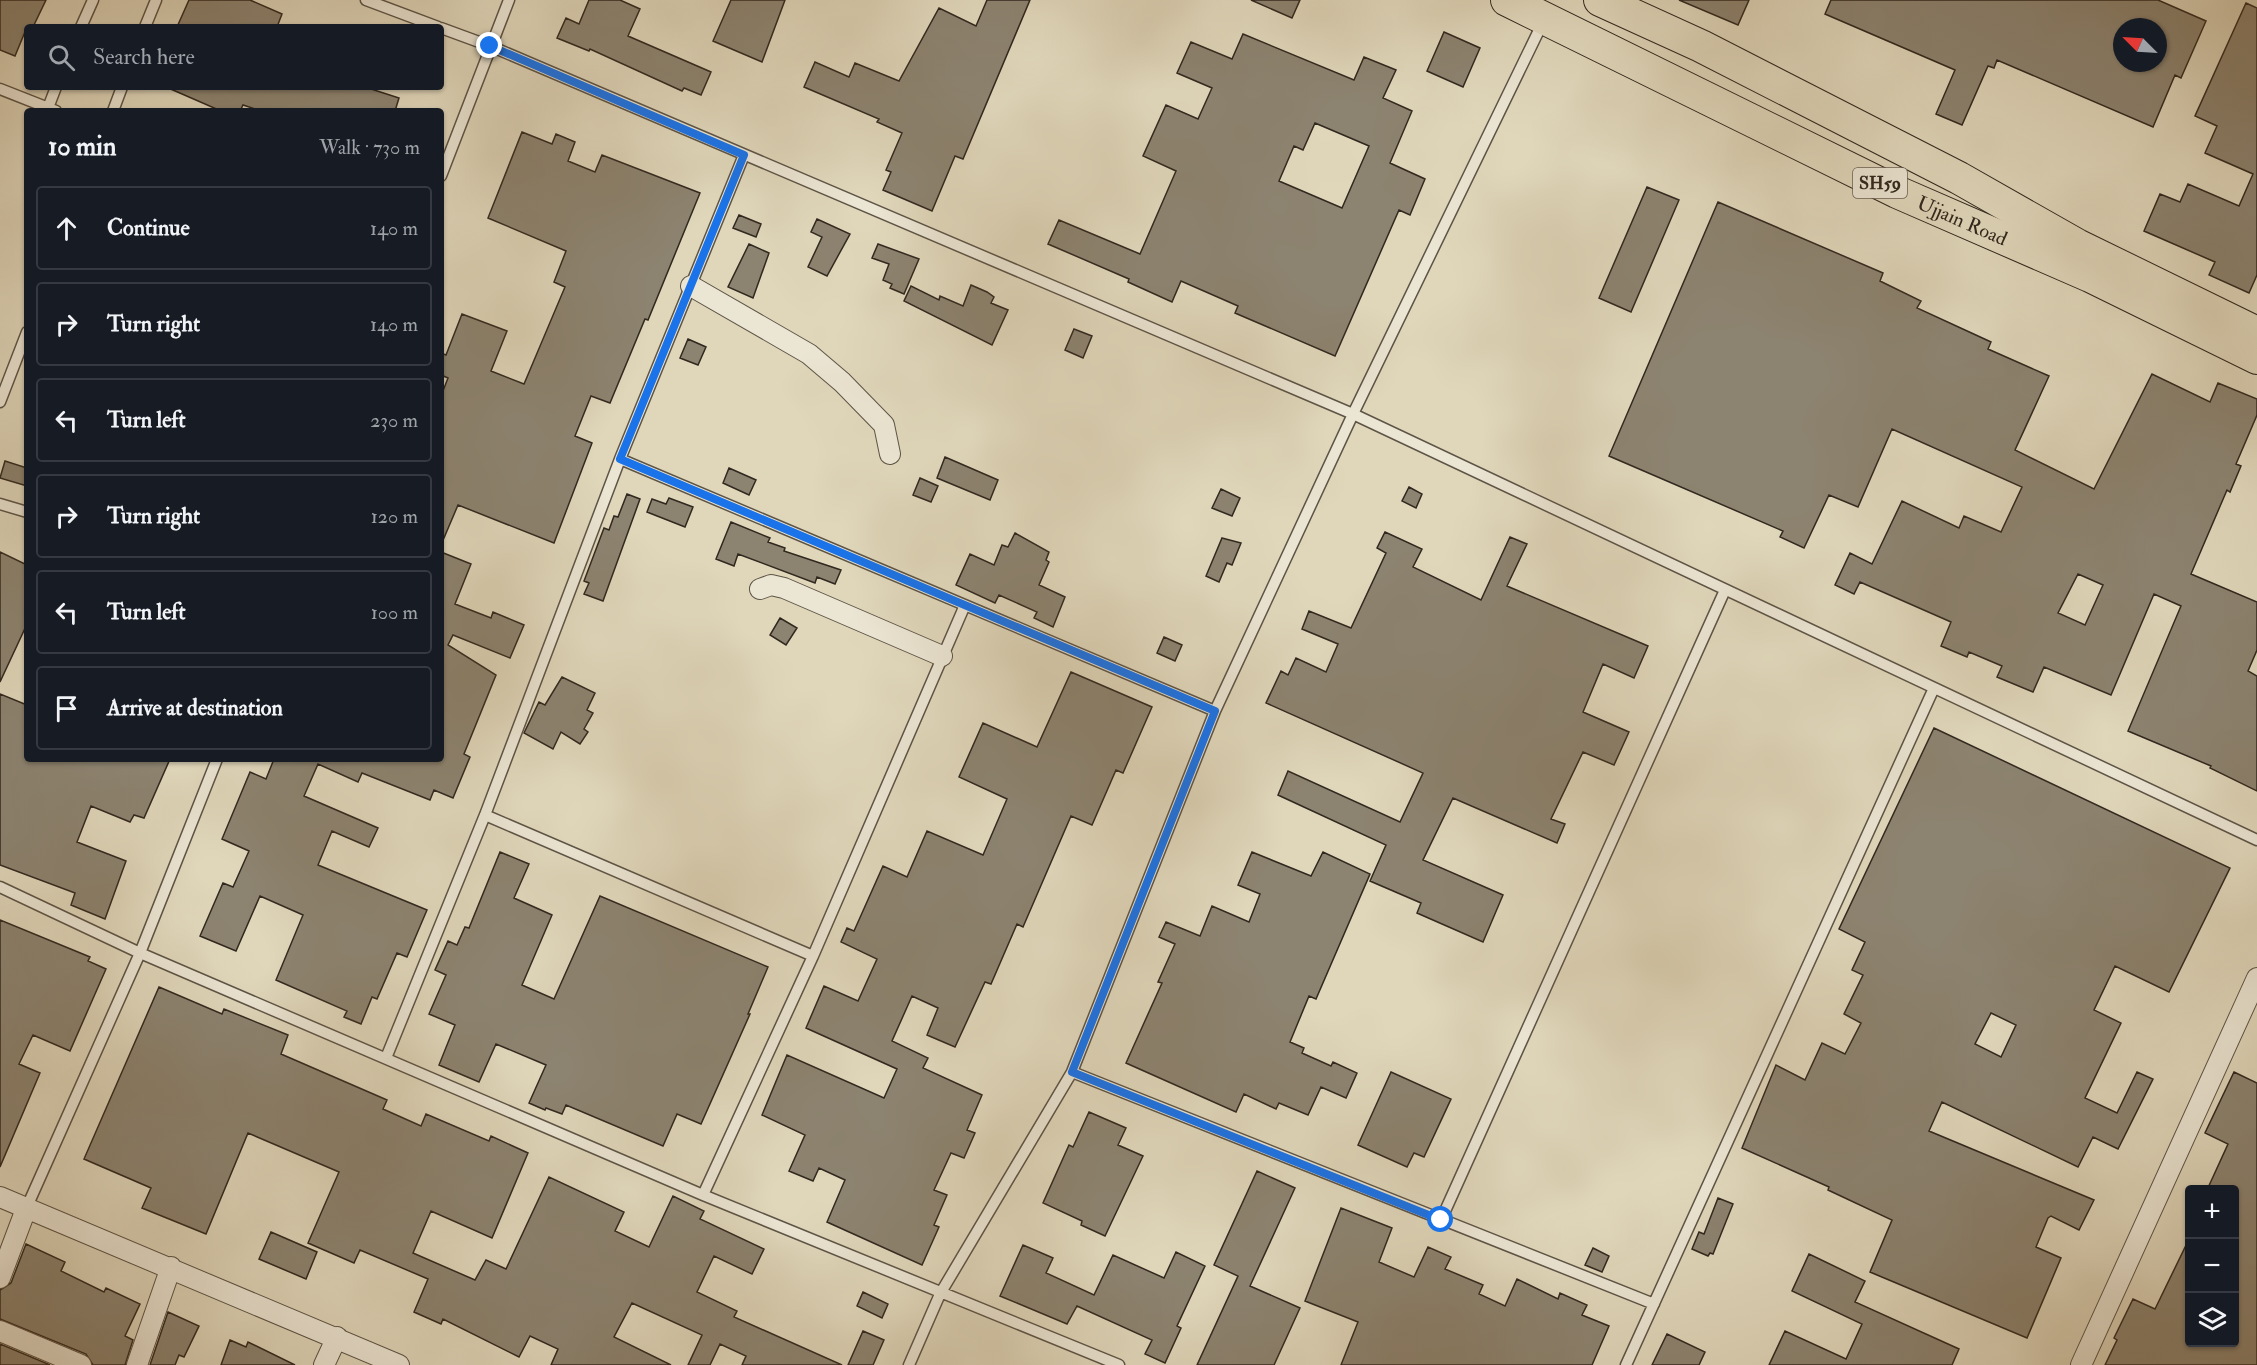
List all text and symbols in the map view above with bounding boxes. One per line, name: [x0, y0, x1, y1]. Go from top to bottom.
north arrow: [2113, 18, 2167, 72]
search box: [24, 24, 444, 90]
route end: [476, 32, 502, 58]
icon: search: [45, 41, 78, 74]
text: Search here: [93, 43, 195, 71]
text: 10 min: [48, 131, 116, 163]
text: Walk · 730 m: [319, 135, 420, 160]
road number: SH59: [1853, 168, 1907, 198]
street label: Ujjain Road: [1913, 190, 2011, 251]
icon: ahead: [50, 212, 83, 245]
text: Continue: [107, 214, 190, 242]
text: 140 m: [370, 216, 418, 241]
icon: right: [50, 308, 83, 341]
text: Turn right: [107, 310, 200, 338]
text: 140 m: [370, 312, 418, 337]
icon: left: [50, 404, 83, 437]
text: Turn left: [107, 406, 186, 434]
text: 230 m: [370, 408, 418, 433]
icon: right: [50, 500, 83, 533]
text: Turn right: [107, 502, 200, 530]
text: 120 m: [371, 504, 418, 529]
icon: left: [50, 596, 83, 629]
text: Turn left: [107, 598, 186, 626]
text: 100 m: [371, 600, 418, 625]
icon: arrive: [50, 692, 83, 725]
text: Arrive at destination: [107, 694, 283, 722]
map controls: [2185, 1185, 2239, 1347]
button: +: [2185, 1185, 2239, 1239]
route start: [1427, 1206, 1453, 1232]
button: −: [2185, 1239, 2239, 1293]
button: layers: [2185, 1293, 2239, 1347]

